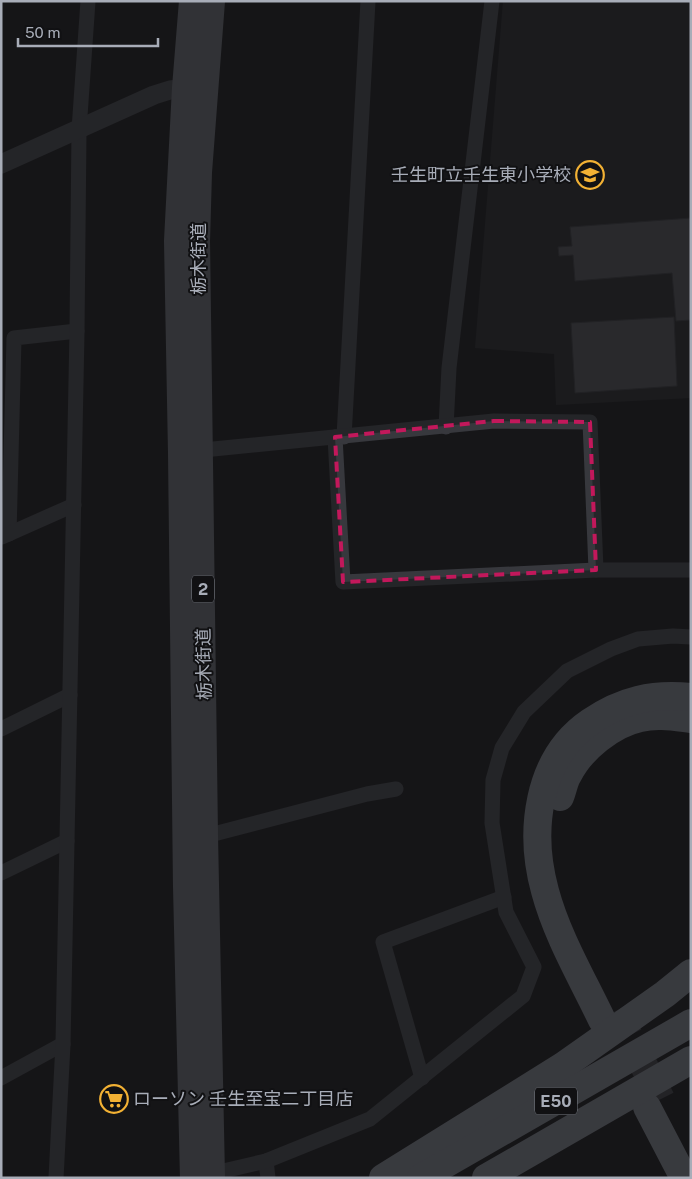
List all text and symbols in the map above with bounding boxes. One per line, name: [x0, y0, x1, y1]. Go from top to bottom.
scale bar: [18, 15, 158, 47]
text: 50 m: [25, 24, 60, 41]
school or university icon: 壬生町立壬生東小学校: [575, 160, 605, 190]
place label: 壬生町立壬生東小学校: [391, 164, 571, 185]
street label: 栃木街道: [188, 223, 209, 295]
road number: 2: [192, 576, 214, 602]
street label: 栃木街道: [192, 628, 215, 700]
supermarket icon: ローソン 壬生至宝二丁目店: [99, 1084, 129, 1114]
place label: ローソン 壬生至宝二丁目店: [133, 1088, 353, 1109]
road number: E50: [535, 1088, 577, 1114]

